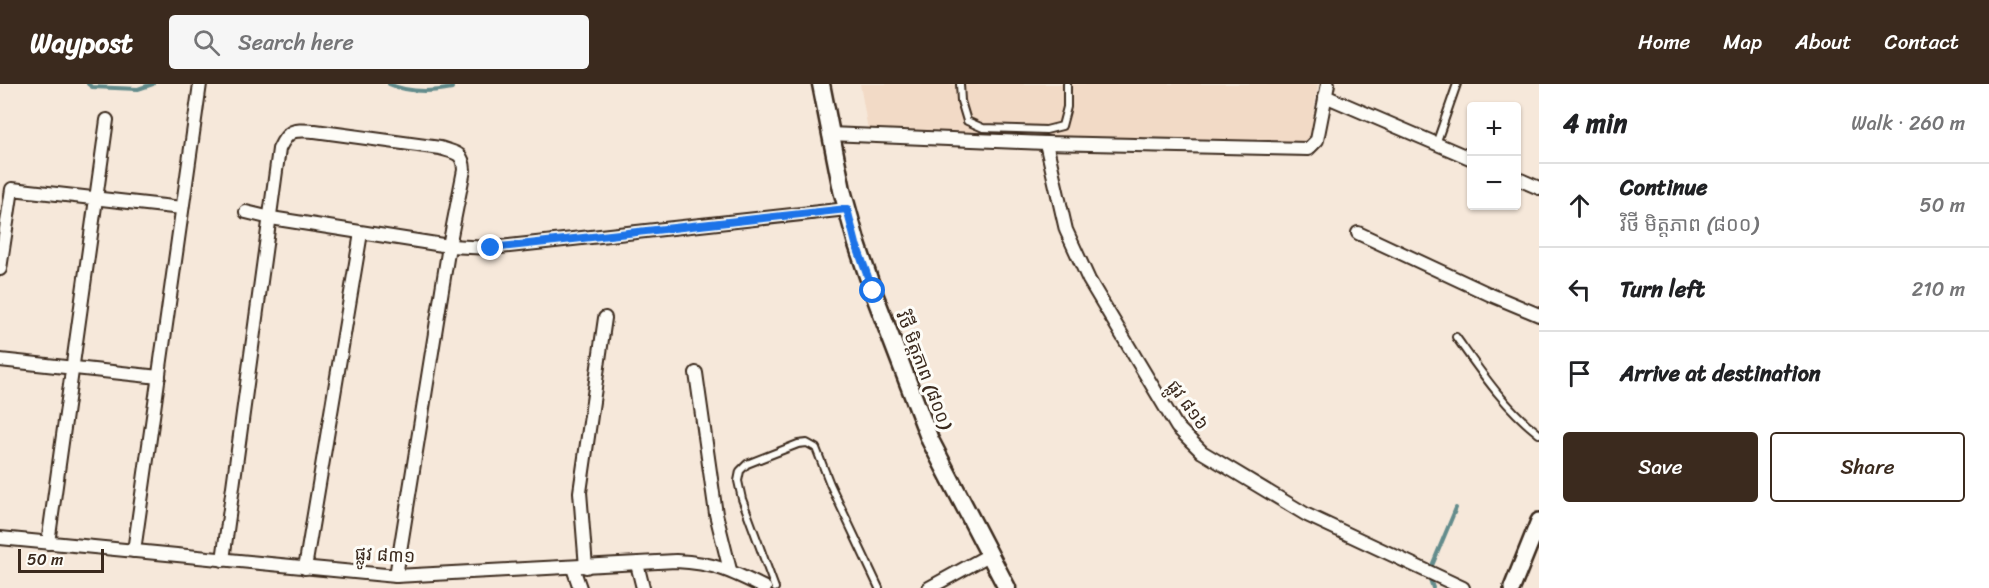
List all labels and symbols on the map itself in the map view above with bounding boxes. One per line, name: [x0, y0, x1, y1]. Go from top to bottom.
route end: [477, 234, 503, 260]
route start: [859, 277, 885, 303]
street label: វិថី មិត្តភាព (៨០០): [886, 305, 962, 435]
street label: ផ្លូវ ៨១៦: [1158, 373, 1217, 437]
street label: ផ្លូវ ៨៣១: [354, 537, 416, 573]
scale bar: [18, 546, 104, 574]

